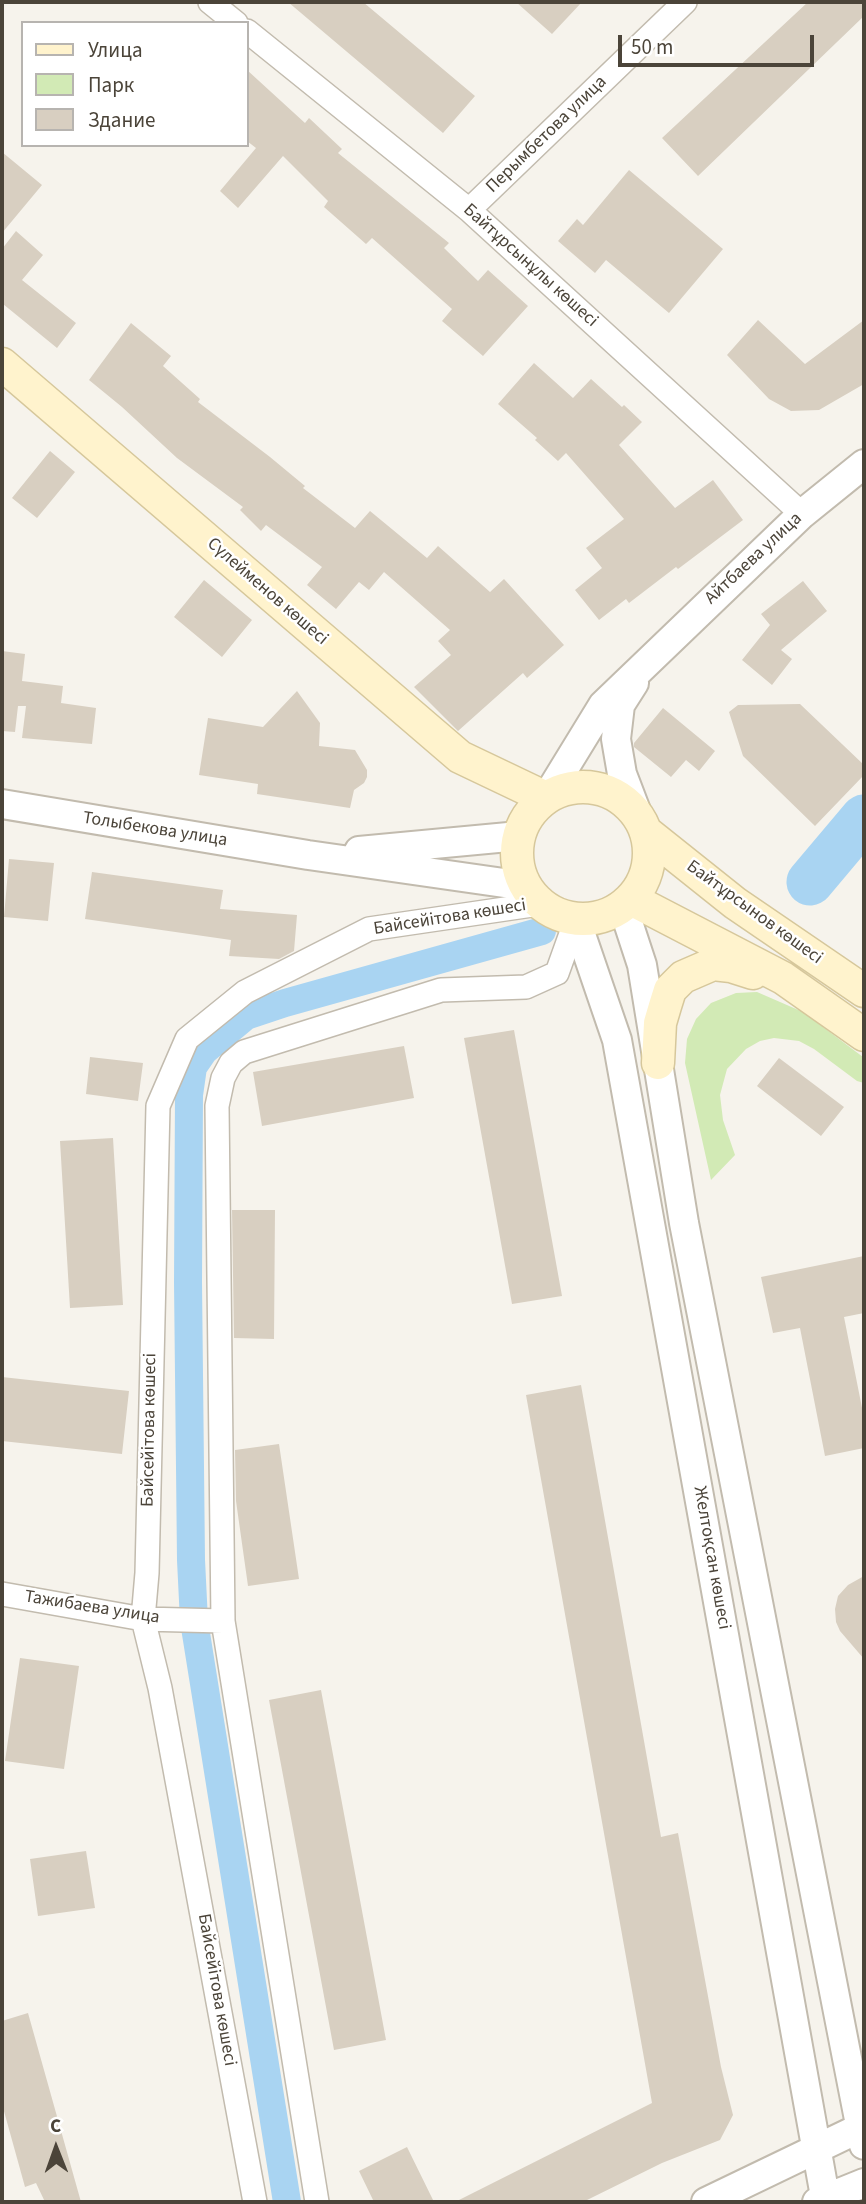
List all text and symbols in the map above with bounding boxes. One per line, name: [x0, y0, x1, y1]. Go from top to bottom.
legend: [21, 21, 248, 147]
scale bar: [621, 21, 817, 65]
text: 50 m: [631, 32, 673, 62]
text: Улица: [88, 35, 143, 65]
text: Парк: [88, 70, 134, 100]
street label: Перымбетова улица: [482, 72, 612, 198]
text: Здание: [88, 105, 156, 135]
street label: Байтұрсынұлы көшесі: [458, 200, 602, 332]
street label: Айтбаева улица: [701, 509, 807, 609]
street label: Сүлейменов көшесі: [202, 534, 332, 650]
street label: Толыбекова улица: [81, 808, 229, 852]
street label: Байтұрсынов көшесі: [682, 856, 826, 970]
street label: Байсейітова көшесі: [372, 895, 528, 941]
street label: Байсейітова көшесі: [138, 1353, 162, 1507]
street label: Желтоқсан көшесі: [688, 1485, 734, 1631]
street label: Тажибаева улица: [23, 1587, 161, 1629]
street label: Байсейітова көшесі: [192, 1912, 240, 2068]
north arrow: [21, 2113, 91, 2183]
text: С: [50, 2113, 61, 2140]

